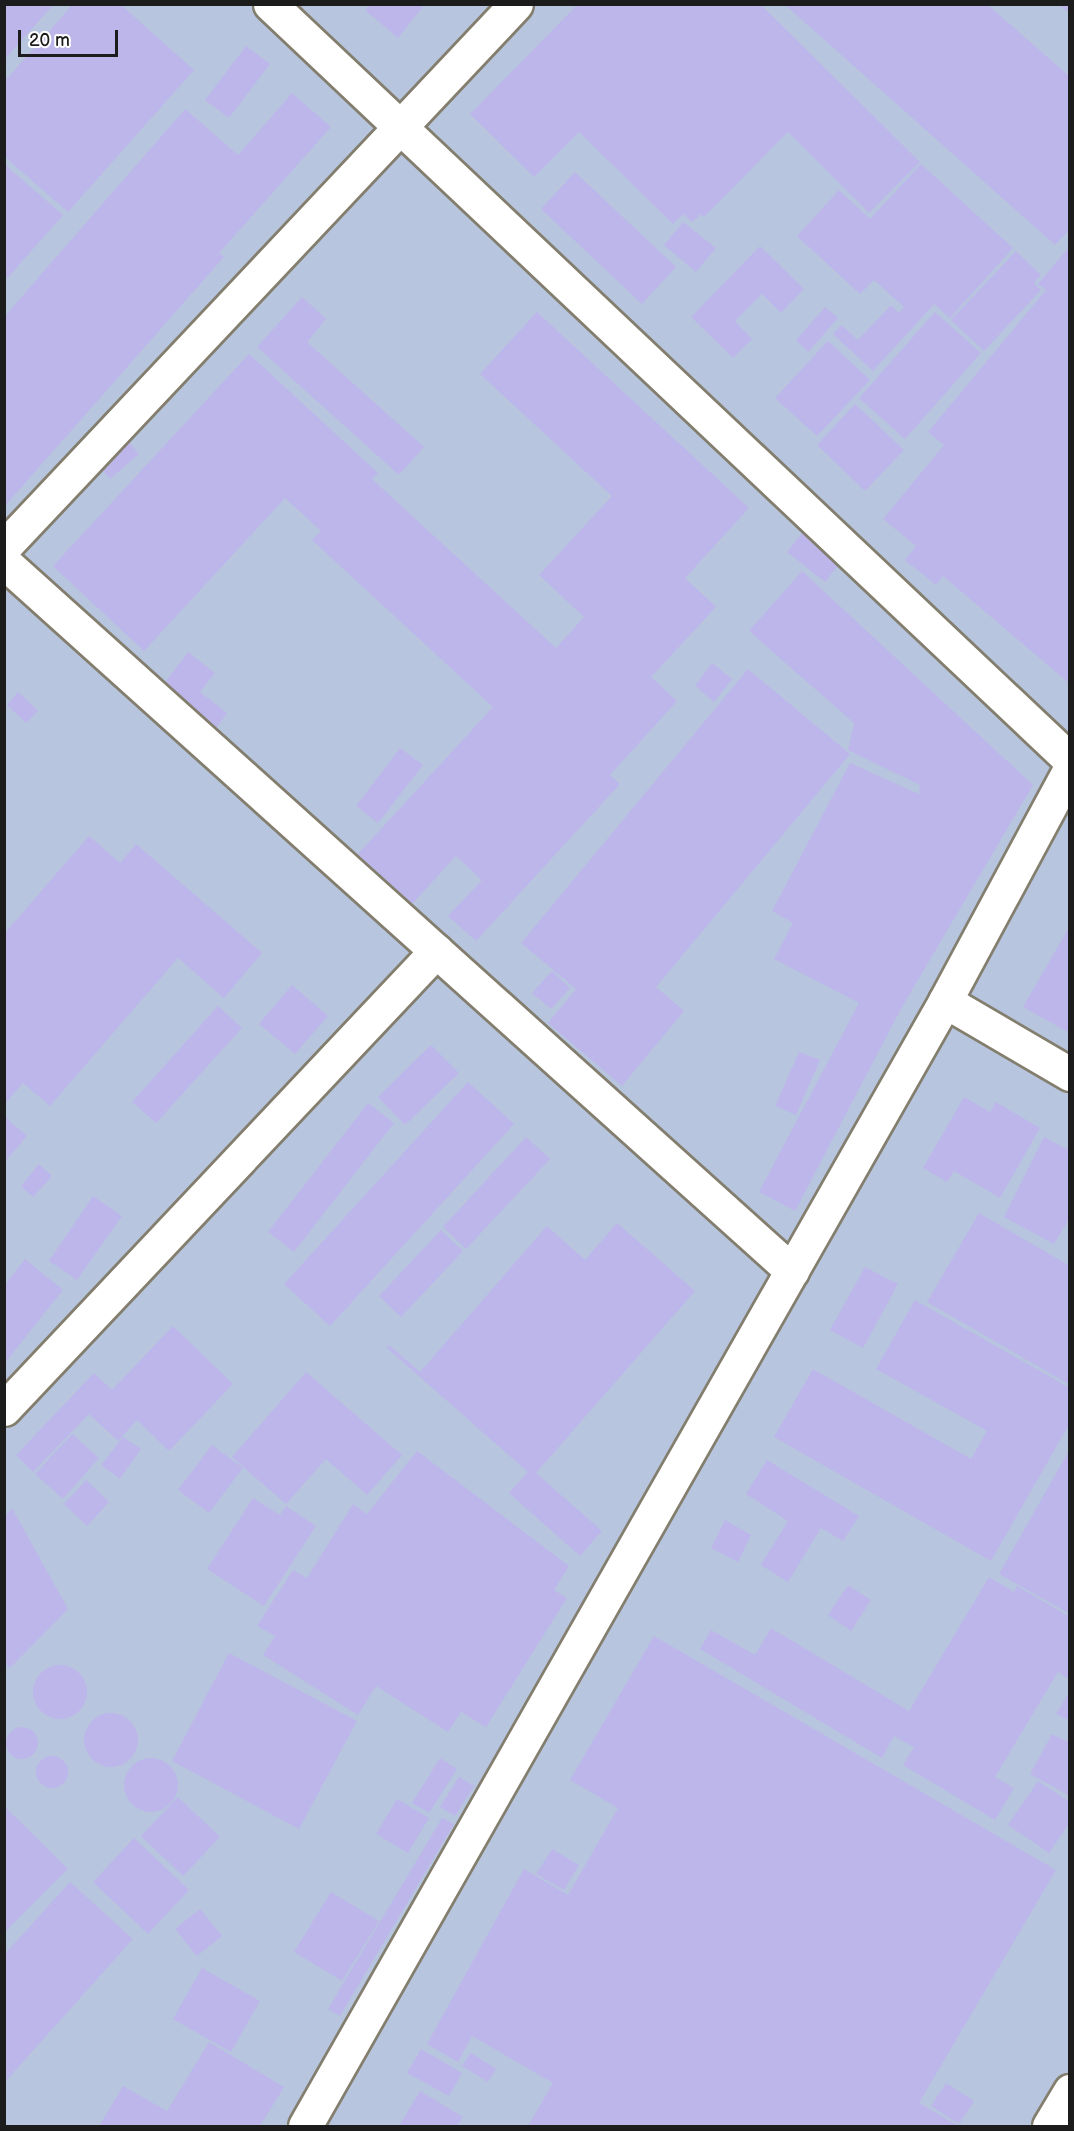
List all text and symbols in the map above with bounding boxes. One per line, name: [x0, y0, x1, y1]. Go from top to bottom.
scale bar: [21, 18, 122, 56]
text: 20 m: [29, 30, 70, 51]

